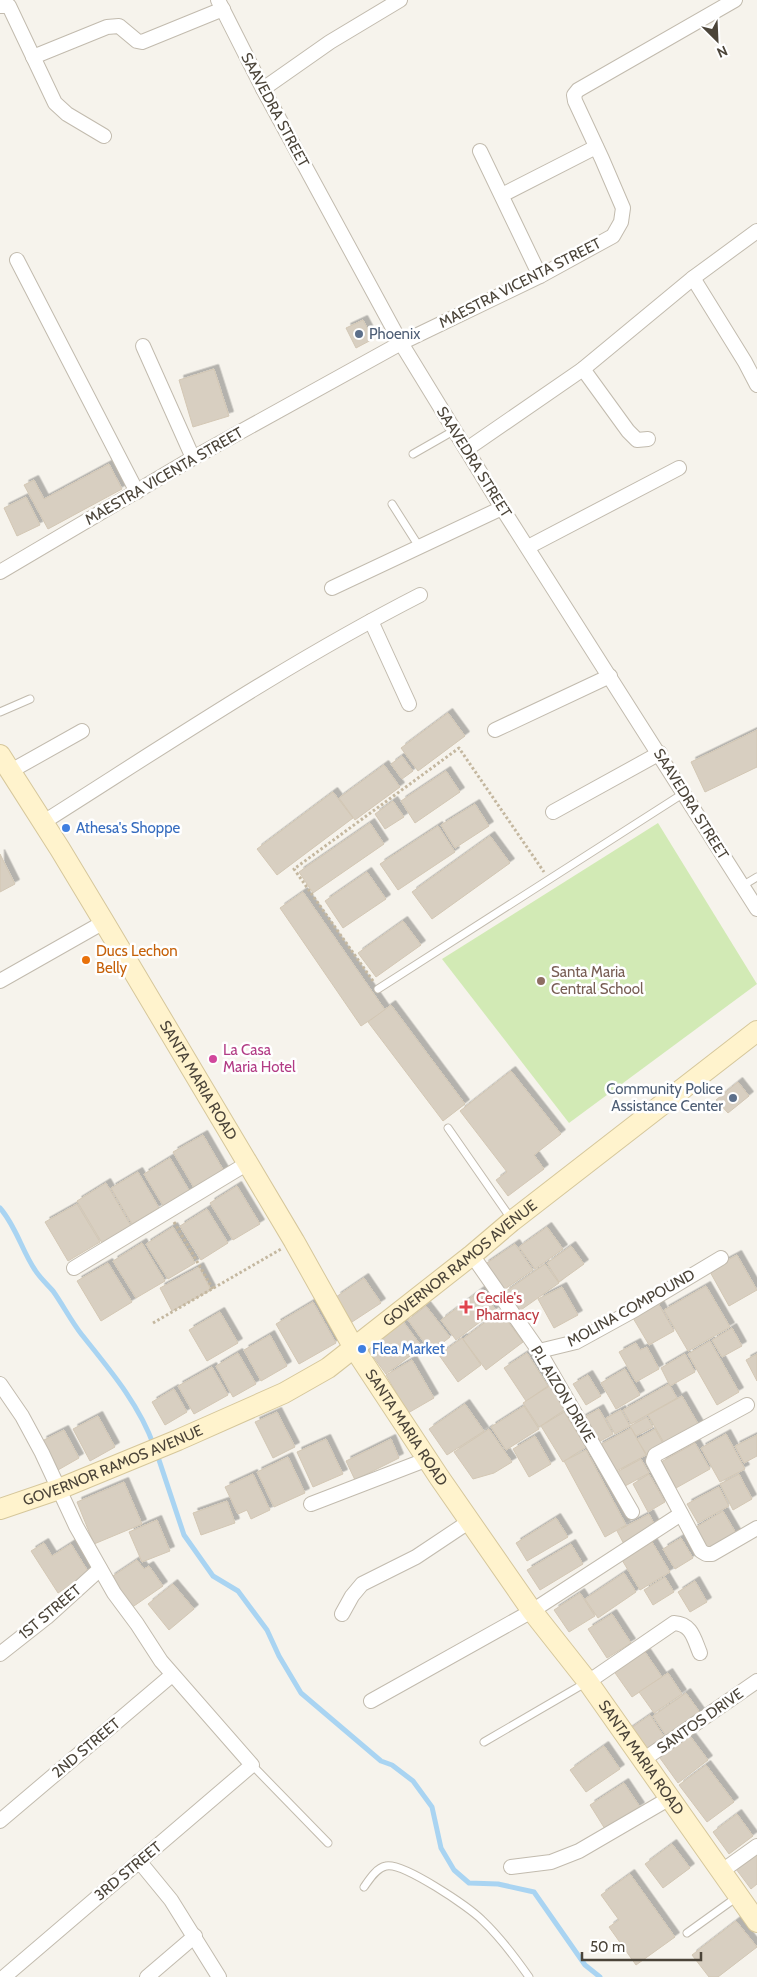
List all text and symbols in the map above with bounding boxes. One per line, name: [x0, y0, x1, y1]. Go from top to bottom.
north arrow: [692, 15, 742, 65]
text: N: [714, 42, 730, 62]
street label: SAAVEDRA STREET: [237, 50, 313, 170]
street label: MAESTRA VICENTA STREET: [436, 234, 604, 332]
place label: Phoenix: [369, 325, 420, 343]
marker: Phoenix: [353, 328, 365, 340]
street label: SAAVEDRA STREET: [433, 403, 515, 521]
street label: MAESTRA VICENTA STREET: [82, 423, 246, 529]
street label: SAAVEDRA STREET: [650, 745, 732, 863]
place label: Athesa's Shoppe: [76, 819, 181, 837]
marker: Athesa's Shoppe: [60, 822, 72, 834]
place label: Ducs Lechon Belly: [96, 942, 178, 977]
marker: Ducs Lechon Belly: [80, 954, 92, 966]
place label: Santa Maria Central School: [551, 963, 644, 998]
marker: Santa Maria Central School: [535, 975, 547, 987]
street label: SANTA MARIA ROAD: [156, 1017, 241, 1143]
place label: La Casa Maria Hotel: [223, 1041, 296, 1076]
marker: La Casa Maria Hotel: [207, 1053, 219, 1065]
place label: Community Police Assistance Center: [606, 1080, 723, 1115]
marker: Community Police Assistance Center: [727, 1092, 739, 1104]
street label: GOVERNOR RAMOS AVENUE: [379, 1196, 541, 1330]
street label: MOLINA COMPOUND: [564, 1265, 698, 1351]
place label: Cecile's Pharmacy: [476, 1289, 540, 1324]
marker: Cecile's Pharmacy: [460, 1301, 472, 1313]
place label: Flea Market: [372, 1340, 445, 1358]
marker: Flea Market: [356, 1343, 368, 1355]
street label: P.L AIZON DRIVE: [527, 1343, 599, 1445]
street label: SANTA MARIA ROAD: [362, 1366, 451, 1489]
street label: GOVERNOR RAMOS AVENUE: [21, 1421, 206, 1510]
street label: 1ST STREET: [15, 1581, 85, 1643]
street label: SANTOS DRIVE: [653, 1685, 747, 1757]
street label: SANTA MARIA ROAD: [595, 1697, 688, 1818]
street label: 2ND STREET: [48, 1714, 124, 1782]
street label: 3RD STREET: [91, 1838, 165, 1904]
scale bar: [582, 1930, 701, 1962]
text: 50 m: [590, 1938, 625, 1956]

